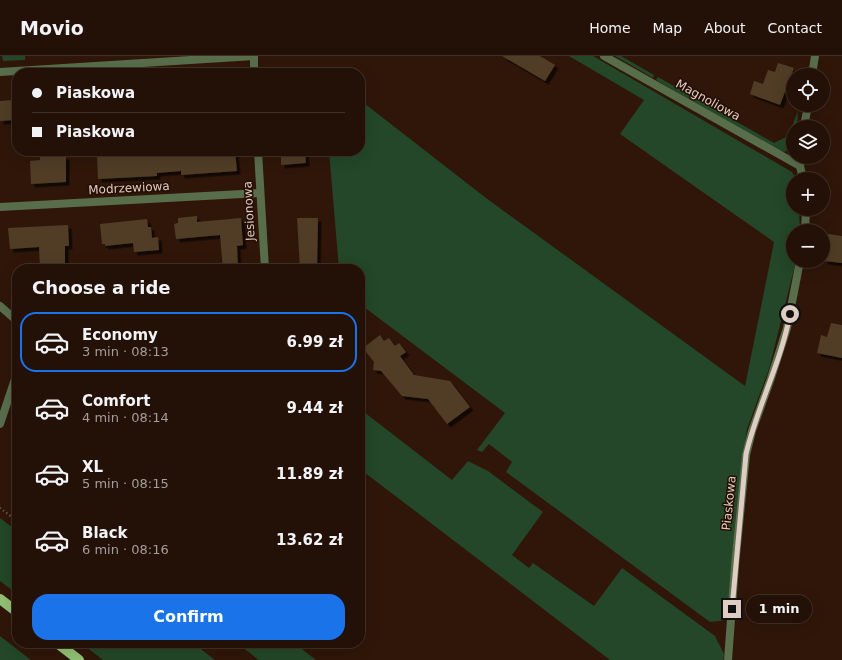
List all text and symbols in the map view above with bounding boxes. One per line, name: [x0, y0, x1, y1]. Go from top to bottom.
text: Movio: [20, 17, 84, 39]
text: Home: [589, 20, 631, 36]
text: Map: [653, 20, 682, 36]
text: About: [704, 20, 746, 36]
text: Contact: [768, 20, 822, 36]
map controls: [786, 68, 830, 268]
button: locate: [786, 68, 830, 112]
street label: Magnoliowa: [673, 77, 743, 123]
text: Piaskowa: [56, 84, 135, 102]
button: layers: [786, 120, 830, 164]
text: Piaskowa: [56, 123, 135, 141]
button: +: [786, 172, 830, 216]
street label: Modrzewiowa: [88, 179, 170, 197]
street label: Jesionowa: [240, 181, 258, 242]
button: −: [786, 224, 830, 268]
text: Choose a ride: [32, 277, 171, 298]
route start: [781, 305, 799, 323]
icon: car: [34, 324, 70, 360]
text: Economy: [82, 326, 158, 344]
text: 6.99 zł: [286, 333, 343, 351]
text: 3 min · 08:13: [82, 344, 169, 359]
icon: car: [34, 390, 70, 426]
text: Comfort: [82, 392, 150, 410]
text: 9.44 zł: [286, 399, 343, 417]
text: 4 min · 08:14: [82, 410, 169, 425]
icon: car: [34, 456, 70, 492]
text: XL: [82, 458, 103, 476]
text: 11.89 zł: [276, 465, 343, 483]
street label: Piaskowa: [719, 475, 739, 531]
text: 5 min · 08:15: [82, 476, 169, 491]
icon: car: [34, 522, 70, 558]
text: Black: [82, 524, 128, 542]
text: 13.62 zł: [276, 531, 343, 549]
text: 6 min · 08:16: [82, 542, 169, 557]
button: Confirm: [32, 594, 345, 640]
callout: 1 min: [746, 595, 812, 623]
route end: [723, 600, 741, 618]
text: 1 min: [759, 601, 799, 616]

